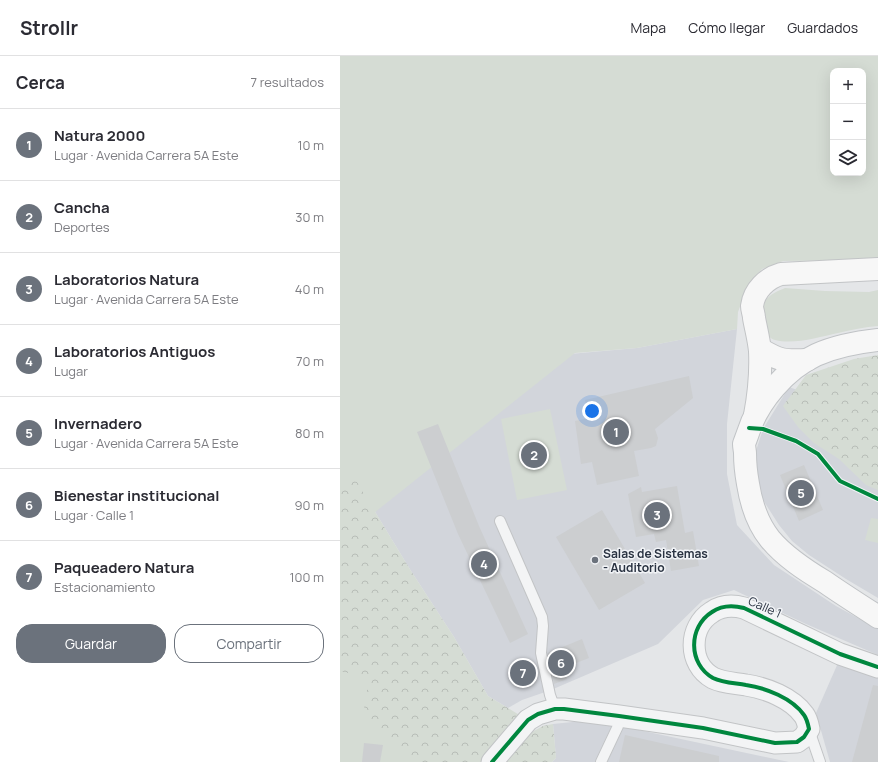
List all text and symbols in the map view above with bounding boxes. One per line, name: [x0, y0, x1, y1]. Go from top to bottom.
text: Strollr: [20, 15, 78, 41]
text: Mapa: [631, 18, 666, 37]
text: Cómo llegar: [688, 18, 765, 37]
text: Guardados: [787, 18, 858, 37]
map controls: [830, 68, 866, 176]
button: +: [830, 68, 866, 104]
text: Cerca: [16, 71, 65, 94]
text: 7 resultados: [251, 73, 324, 91]
button: −: [830, 104, 866, 140]
text: Natura 2000: [54, 125, 145, 146]
text: 1: [26, 136, 32, 154]
text: 10 m: [297, 136, 324, 154]
button: layers: [830, 140, 866, 176]
text: Lugar · Avenida Carrera 5A Este: [54, 146, 239, 164]
text: Cancha: [54, 197, 110, 218]
text: 2: [25, 208, 33, 226]
text: 30 m: [295, 208, 324, 226]
text: Deportes: [54, 218, 110, 236]
text: Laboratorios Natura: [54, 269, 199, 290]
text: 3: [25, 280, 33, 298]
text: 40 m: [295, 280, 324, 298]
text: Lugar · Avenida Carrera 5A Este: [54, 290, 239, 308]
text: Laboratorios Antiguos: [54, 341, 215, 362]
text: 4: [25, 352, 33, 370]
text: 70 m: [296, 352, 324, 370]
text: Lugar: [54, 362, 88, 380]
your location: [582, 401, 602, 421]
text: Invernadero: [54, 413, 142, 434]
pin: 1: [603, 417, 629, 447]
text: 5: [25, 424, 33, 442]
text: 80 m: [295, 424, 324, 442]
text: Lugar · Avenida Carrera 5A Este: [54, 434, 239, 452]
pin: 2: [521, 440, 547, 470]
pin: 5: [788, 478, 814, 508]
text: Bienestar institucional: [54, 485, 219, 506]
text: 6: [25, 496, 33, 514]
text: 90 m: [294, 496, 324, 514]
pin: 3: [644, 500, 670, 530]
text: Lugar · Calle 1: [54, 506, 134, 524]
place label: Salas de Sistemas - Auditorio: [603, 545, 708, 576]
pin: 4: [471, 549, 497, 579]
marker: Salas de Sistemas - Auditorio: [590, 555, 600, 565]
text: Paqueadero Natura: [54, 557, 194, 578]
text: 7: [26, 568, 32, 586]
text: 100 m: [289, 568, 324, 586]
text: Estacionamiento: [54, 578, 155, 596]
street label: Calle 1: [746, 592, 784, 622]
button: Guardar: [16, 624, 166, 663]
button: Compartir: [174, 624, 324, 663]
pin: 6: [548, 648, 574, 678]
pin: 7: [510, 658, 536, 688]

